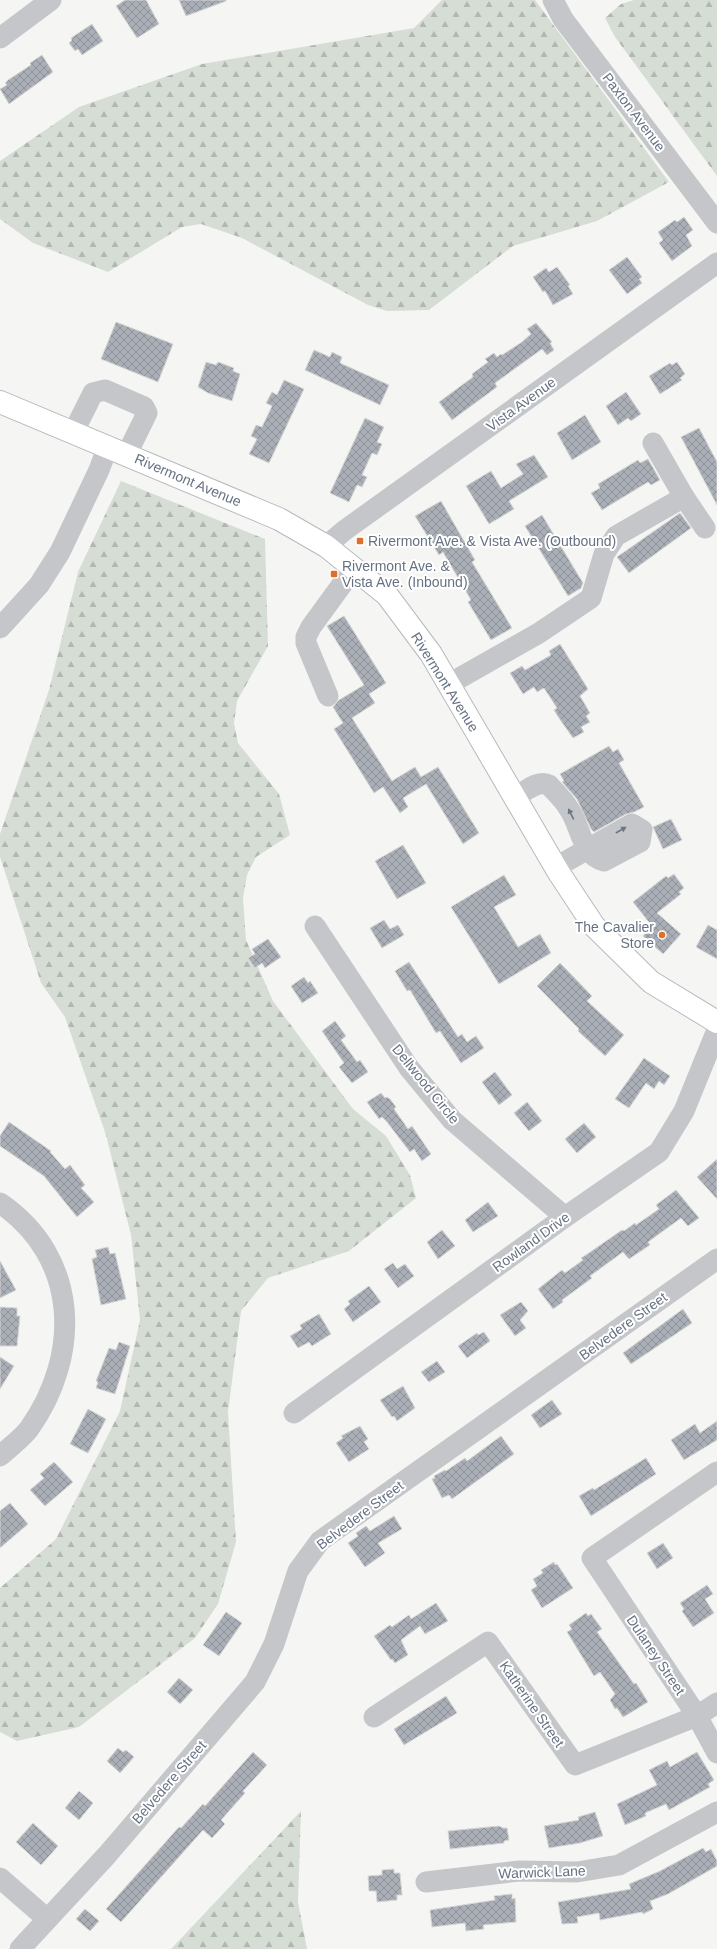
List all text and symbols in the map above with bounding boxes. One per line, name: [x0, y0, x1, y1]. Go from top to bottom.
street label: Paxton Avenue: [599, 70, 669, 154]
street label: Vista Avenue: [483, 374, 559, 434]
street label: Rivermont Avenue: [132, 450, 244, 510]
place label: Rivermont Ave. & Vista Ave. (Outbound): [368, 533, 616, 549]
marker: Rivermont Ave. & Vista Ave. (Outbound): [355, 536, 365, 546]
place label: Rivermont Ave. & Vista Ave. (Inbound): [342, 558, 468, 590]
marker: Rivermont Ave. & Vista Ave. (Inbound): [329, 569, 339, 579]
street label: Rivermont Avenue: [408, 629, 482, 735]
one-way arrow: [568, 808, 575, 820]
one-way arrow: [615, 827, 627, 834]
place label: The Cavalier Store: [575, 919, 654, 951]
marker: The Cavalier Store: [657, 930, 667, 940]
street label: Dellwood Circle: [389, 1041, 463, 1127]
street label: Rowland Drive: [489, 1209, 573, 1275]
street label: Belvedere Street: [576, 1289, 670, 1363]
street label: Belvedere Street: [314, 1477, 407, 1553]
street label: Dulaney Street: [623, 1612, 689, 1698]
street label: Katherine Street: [496, 1658, 568, 1750]
street label: Belvedere Street: [129, 1737, 209, 1827]
street label: Warwick Lane: [498, 1862, 586, 1882]

